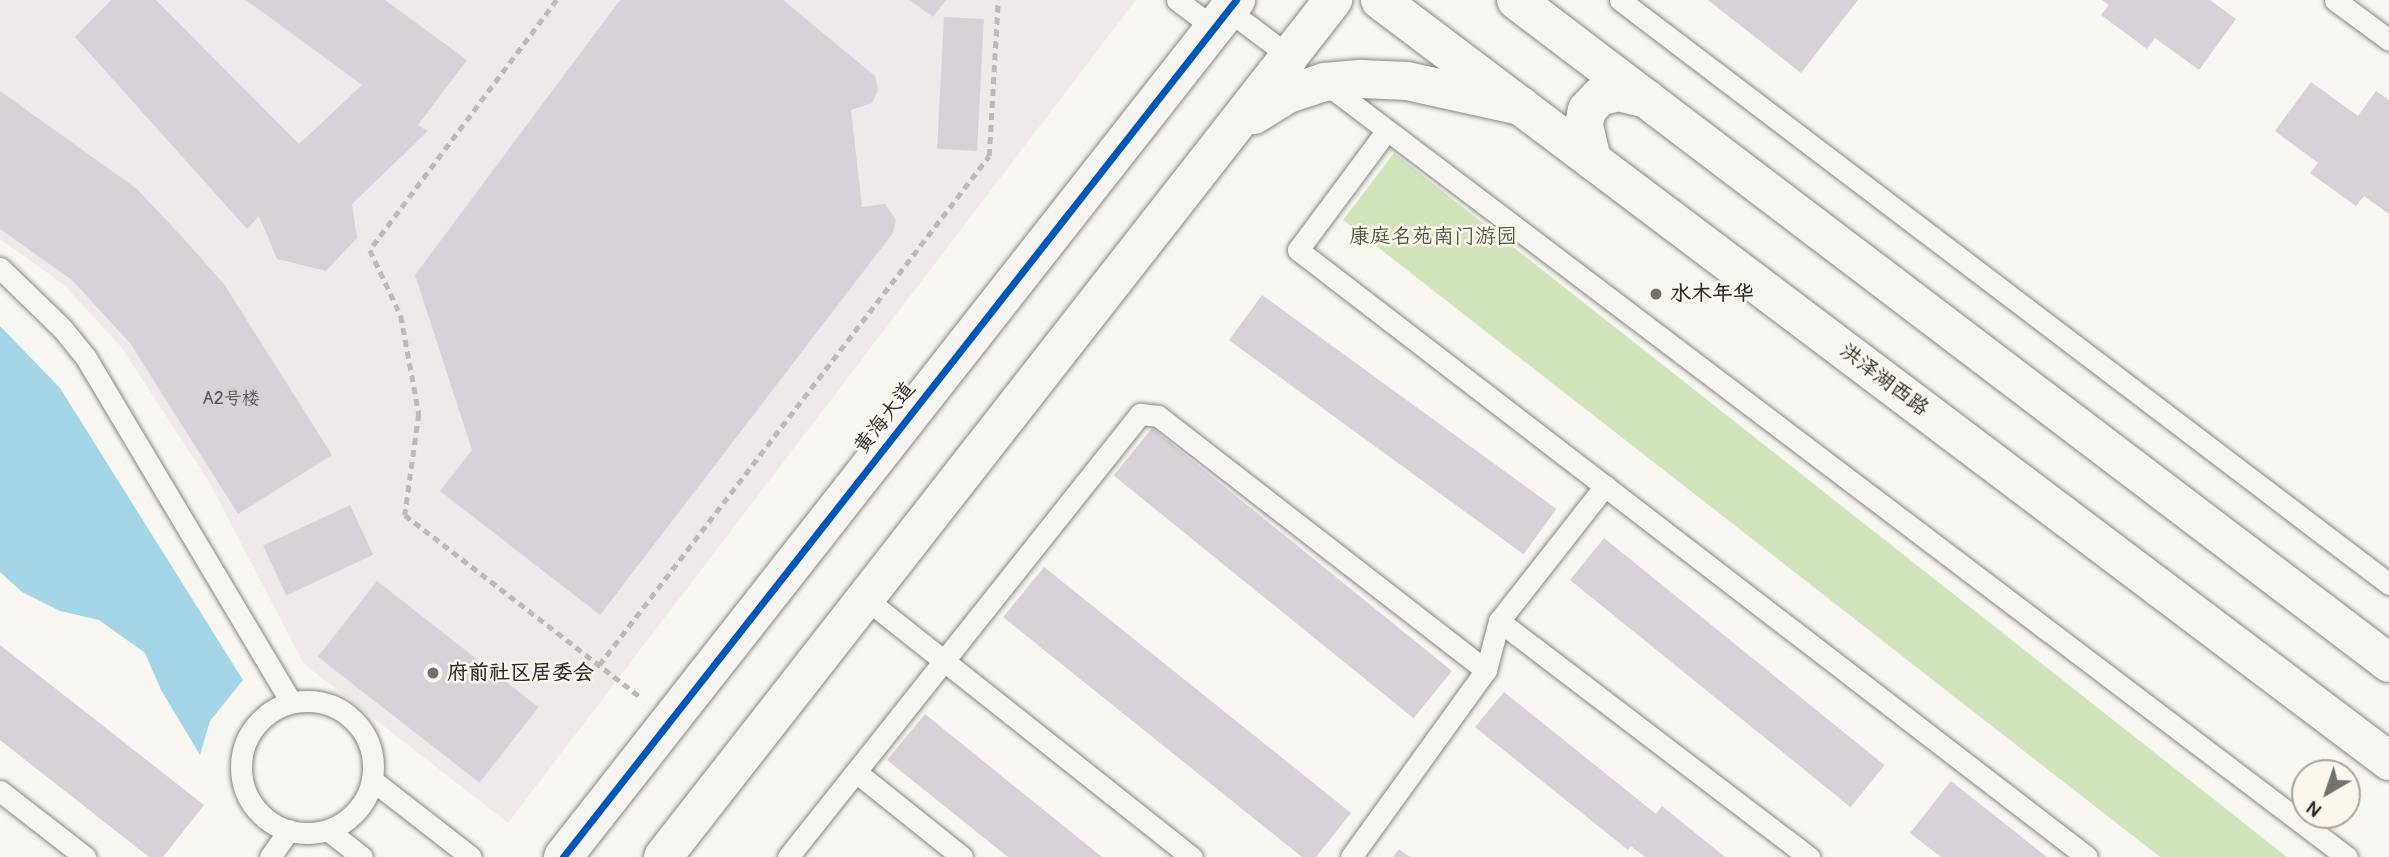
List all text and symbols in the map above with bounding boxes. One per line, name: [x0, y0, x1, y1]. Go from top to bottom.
park label: 康庭名苑南门游园: [1349, 224, 1517, 250]
place label: 水木年华: [1670, 281, 1754, 307]
marker: 水木年华: [1648, 286, 1664, 302]
street label: 洪泽湖西路: [1834, 338, 1934, 422]
street label: 黄海大道: [849, 377, 921, 459]
house number: A2号楼: [202, 388, 260, 410]
place label: 府前社区居委会: [447, 660, 594, 686]
marker: 府前社区居委会: [425, 665, 441, 681]
north arrow: [2291, 759, 2361, 829]
text: N: [2302, 795, 2327, 822]

